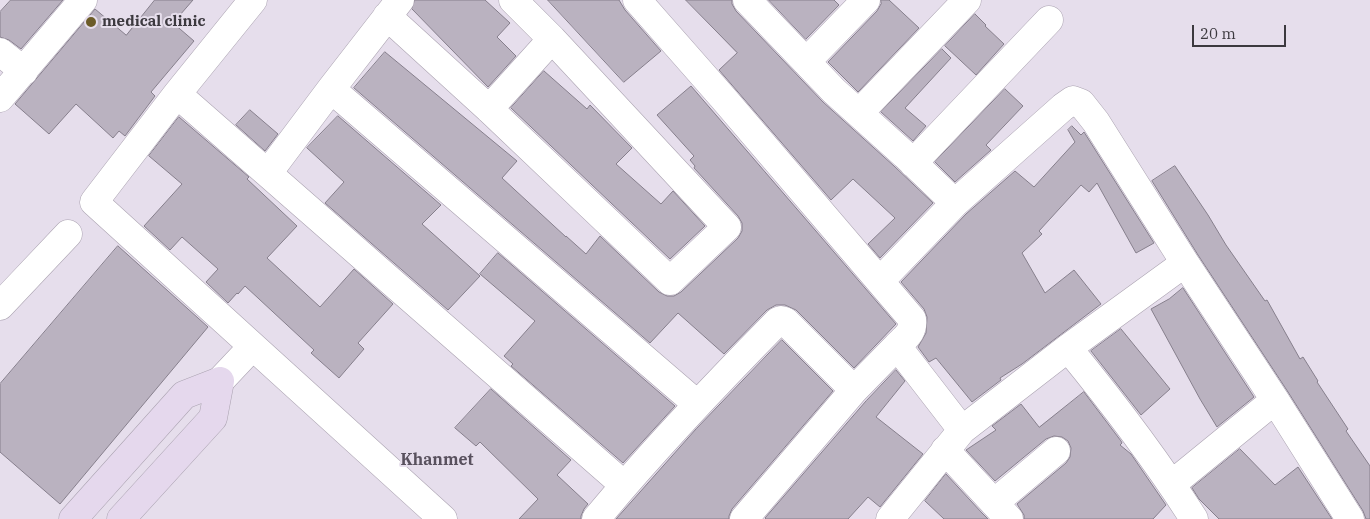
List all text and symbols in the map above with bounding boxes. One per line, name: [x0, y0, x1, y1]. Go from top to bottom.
place label: medical clinic: [102, 13, 205, 31]
marker: medical clinic: [84, 15, 98, 29]
scale bar: [1195, 15, 1289, 47]
text: 20 m: [1200, 24, 1236, 43]
district label: Khanmet: [401, 450, 473, 470]

